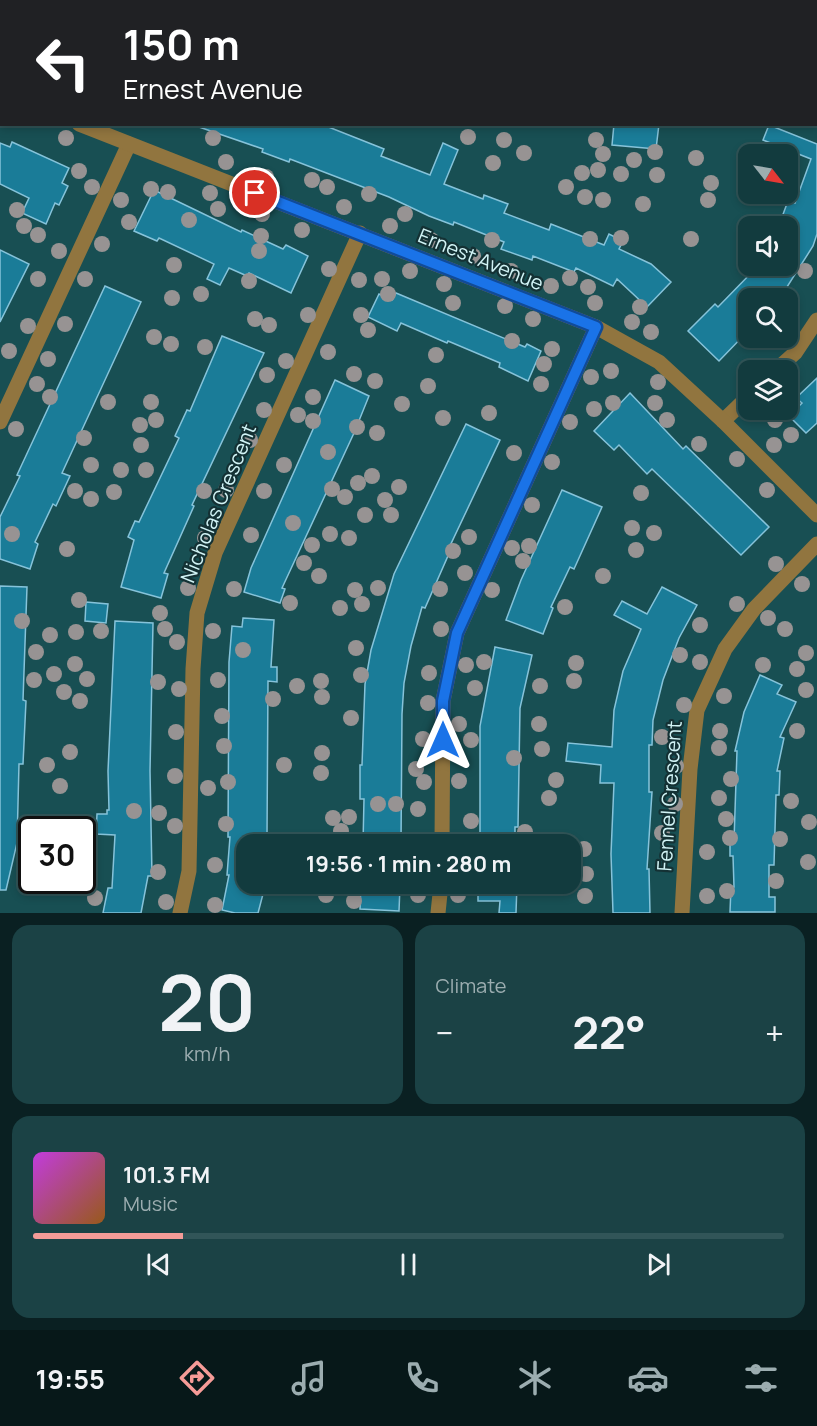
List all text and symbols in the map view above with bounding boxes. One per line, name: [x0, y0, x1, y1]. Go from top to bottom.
text: 150 m: [123, 15, 240, 73]
icon: left: [24, 24, 102, 102]
text: Ernest Avenue: [123, 70, 303, 107]
north arrow: [738, 144, 798, 204]
map controls: [738, 144, 798, 420]
pin: [229, 167, 280, 218]
icon: arrive: [238, 176, 271, 209]
button: sound: [738, 216, 798, 276]
street label: Ernest Avenue: [414, 222, 548, 296]
button: search: [738, 288, 798, 348]
button: layers: [738, 360, 798, 420]
street label: Nicholas Crescent: [174, 420, 262, 586]
position arrow: [411, 708, 475, 772]
street label: Fennel Crescent: [650, 720, 688, 872]
speed limit sign: 30: [18, 816, 96, 894]
text: 19:56 · 1 min · 280 m: [306, 849, 511, 879]
text: 20: [158, 948, 256, 1054]
text: Climate: [436, 972, 507, 999]
text: 22°: [572, 1001, 646, 1063]
text: −: [436, 1010, 453, 1055]
text: +: [765, 1010, 784, 1055]
text: km/h: [184, 1040, 231, 1067]
text: 101.3 FM: [123, 1160, 210, 1190]
text: Music: [123, 1190, 178, 1217]
icon: previous: [142, 1248, 175, 1281]
icon: pause: [392, 1248, 425, 1281]
icon: next: [642, 1248, 675, 1281]
icon: directions: [176, 1357, 218, 1399]
icon: music: [288, 1357, 330, 1399]
icon: phone: [401, 1357, 443, 1399]
icon: climate: [514, 1357, 556, 1399]
icon: car: [627, 1357, 669, 1399]
icon: filters: [740, 1357, 782, 1399]
text: 19:55: [35, 1360, 105, 1397]

